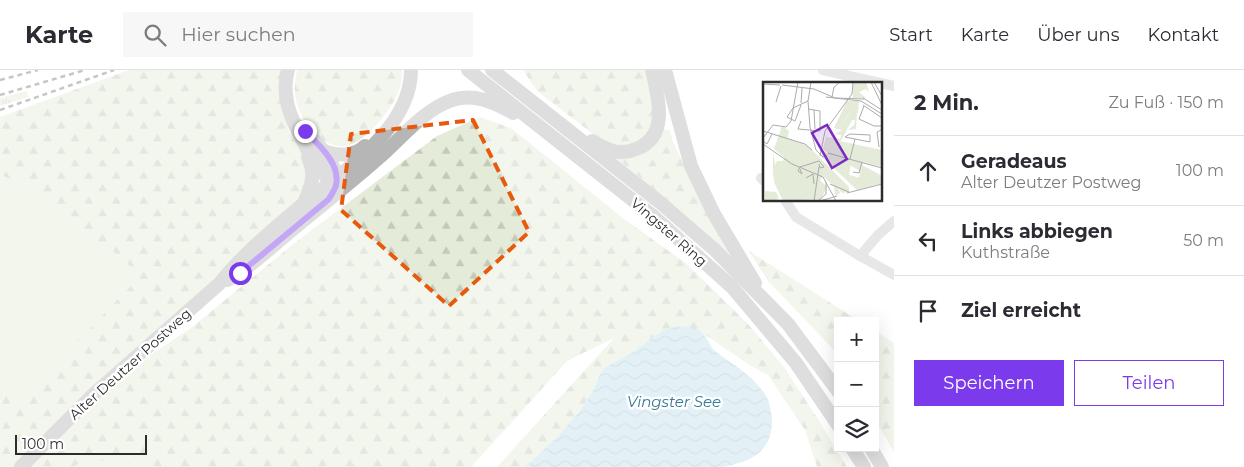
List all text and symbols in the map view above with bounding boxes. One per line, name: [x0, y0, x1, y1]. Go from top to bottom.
search box: [123, 12, 473, 57]
text: Karte: [25, 20, 93, 49]
icon: search: [141, 21, 169, 49]
text: Hier suchen: [181, 23, 296, 46]
text: Start: [889, 24, 933, 46]
text: Karte: [961, 24, 1009, 46]
text: Über uns: [1037, 24, 1120, 46]
text: Kontakt: [1148, 24, 1219, 46]
inset map: [763, 82, 882, 201]
text: 2 Min.: [914, 90, 979, 115]
text: Zu Fuß · 150 m: [1108, 93, 1224, 112]
route end: [294, 120, 317, 143]
text: Geradeaus: [961, 150, 1067, 173]
icon: ahead: [914, 157, 942, 185]
text: 100 m: [1176, 161, 1224, 180]
text: Alter Deutzer Postweg: [961, 173, 1141, 192]
street label: Vingster Ring: [627, 194, 711, 270]
text: Links abbiegen: [961, 220, 1113, 243]
icon: left: [914, 227, 942, 255]
text: 50 m: [1183, 231, 1224, 250]
text: Kuthstraße: [961, 243, 1050, 262]
route start: [229, 262, 252, 285]
icon: arrive: [914, 297, 942, 325]
text: Ziel erreicht: [961, 299, 1081, 322]
street label: Alter Deutzer Postweg: [65, 304, 195, 424]
map controls: [834, 317, 879, 452]
button: +: [834, 317, 879, 362]
button: Speichern: [914, 360, 1064, 406]
button: Teilen: [1074, 360, 1224, 406]
button: −: [834, 362, 879, 407]
water label: Vingster See: [627, 392, 721, 411]
button: layers: [834, 407, 879, 452]
scale bar: [15, 432, 148, 455]
text: 100 m: [22, 435, 64, 453]

